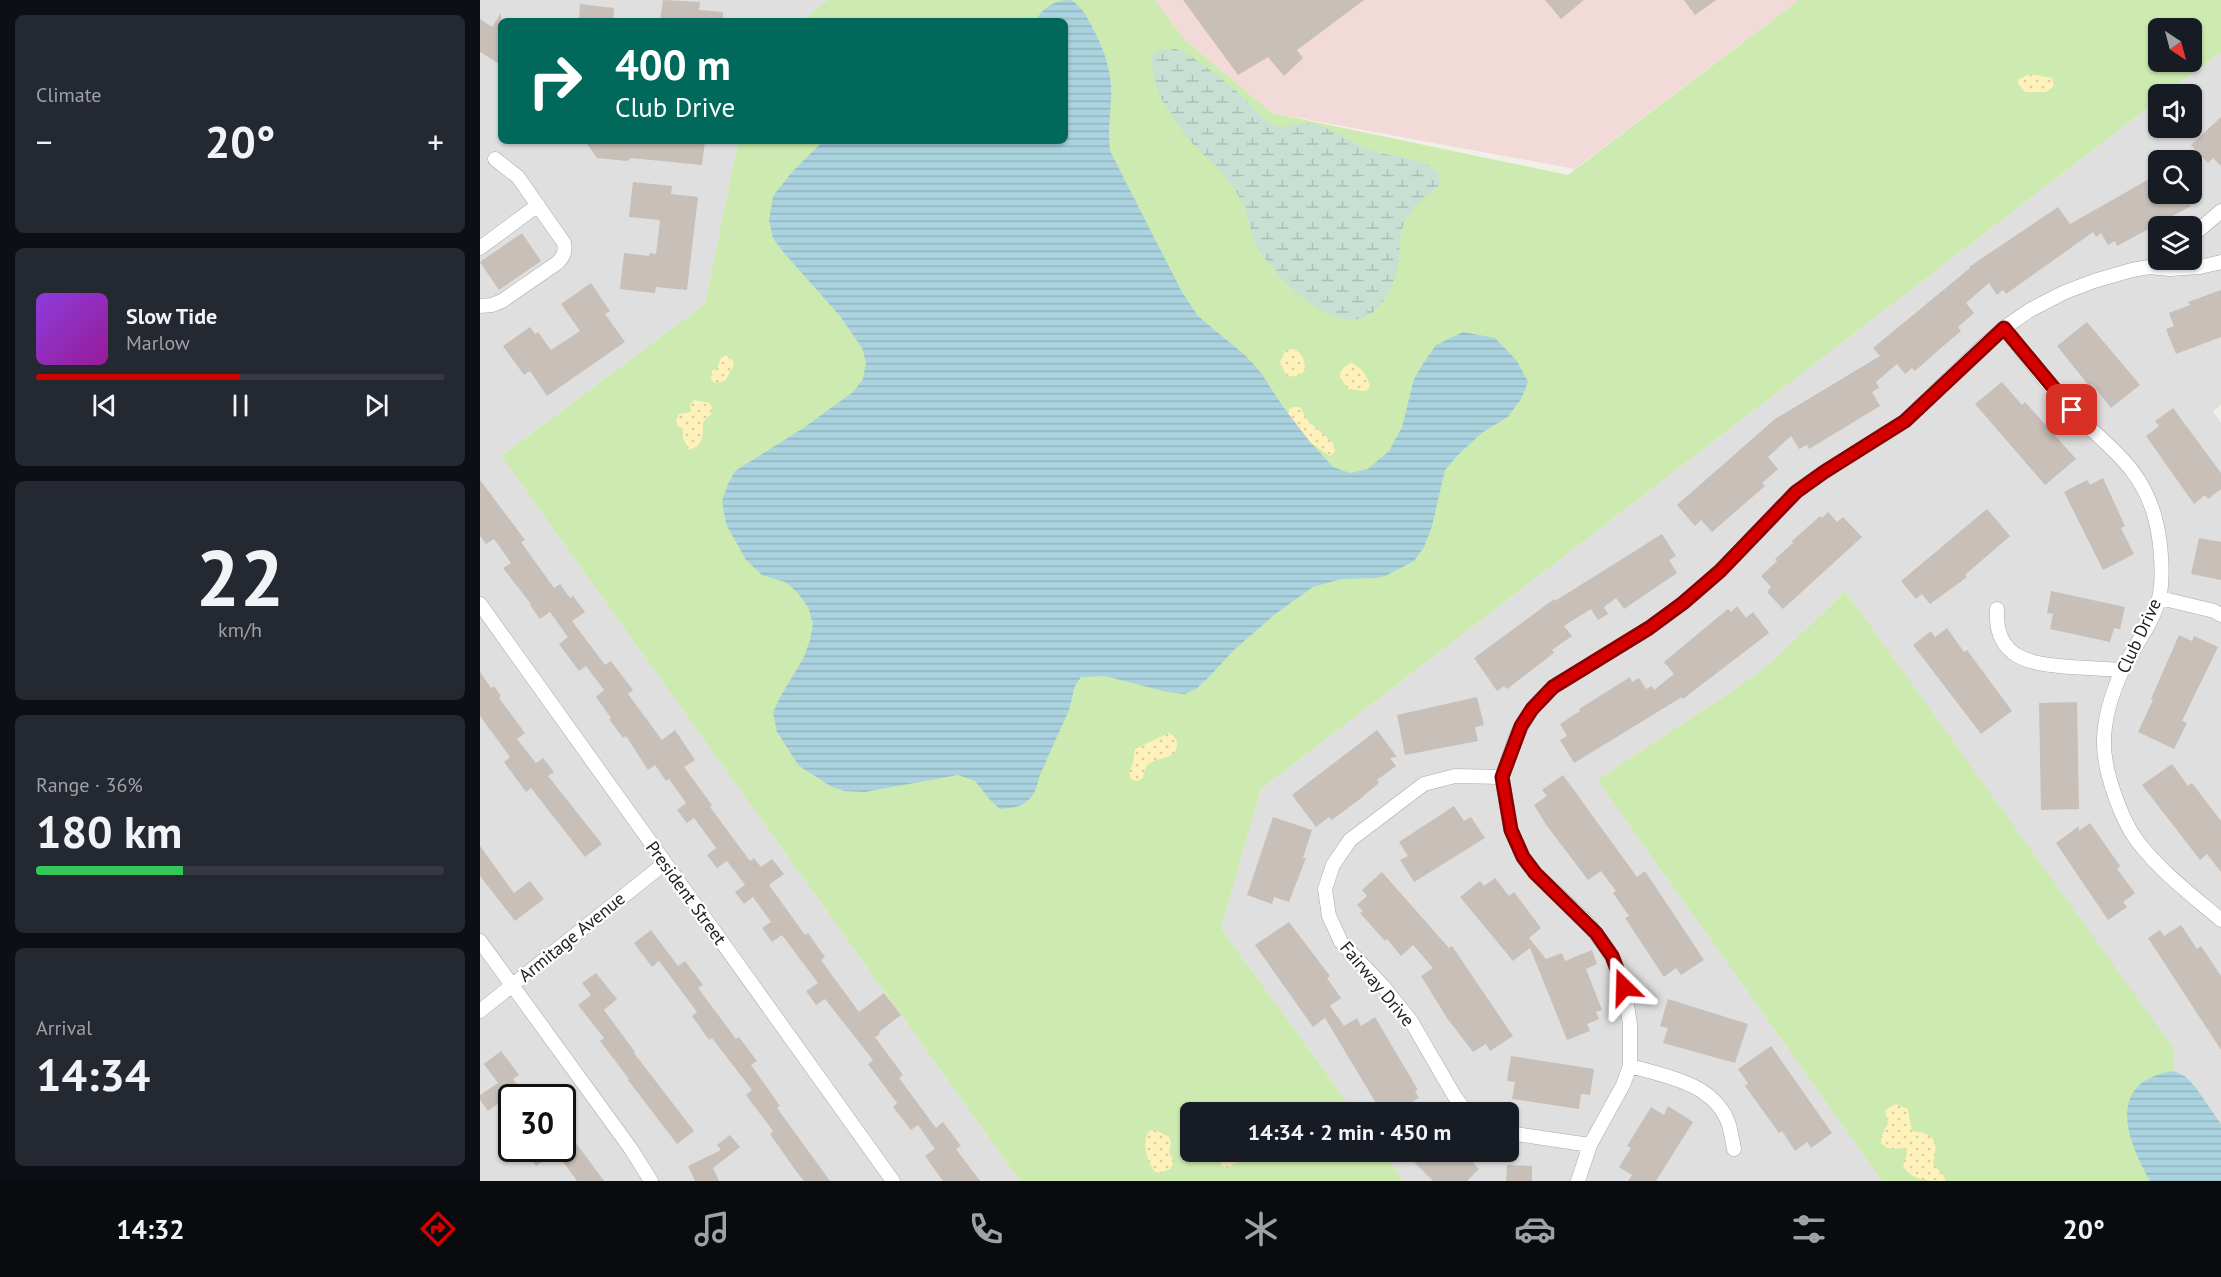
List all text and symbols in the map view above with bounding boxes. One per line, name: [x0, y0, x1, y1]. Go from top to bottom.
north arrow: [2148, 18, 2202, 72]
map controls: [2148, 18, 2202, 270]
text: 400 m: [615, 37, 731, 92]
icon: right: [516, 42, 594, 120]
text: Climate: [36, 82, 102, 108]
button: sound: [2148, 84, 2202, 138]
text: Club Drive: [615, 90, 735, 124]
text: 20°: [205, 112, 275, 170]
text: −: [36, 120, 53, 163]
text: +: [427, 120, 444, 163]
button: search: [2148, 150, 2202, 204]
button: layers: [2148, 216, 2202, 270]
text: Slow Tide: [126, 302, 217, 330]
text: Marlow: [126, 330, 190, 356]
pin: [2046, 384, 2097, 435]
icon: previous: [88, 389, 121, 422]
icon: pause: [224, 389, 257, 422]
icon: next: [360, 389, 393, 422]
icon: arrive: [2055, 393, 2088, 426]
text: 22: [196, 527, 284, 628]
street label: Club Drive: [2111, 595, 2166, 677]
text: km/h: [218, 617, 262, 643]
text: Range · 36%: [36, 772, 143, 798]
text: 180 km: [36, 802, 182, 860]
street label: President Street: [641, 836, 732, 949]
street label: Armitage Avenue: [514, 887, 630, 987]
street label: Fairway Drive: [1335, 936, 1420, 1031]
position arrow: [1592, 955, 1656, 1019]
text: Arrival: [36, 1015, 92, 1041]
text: 14:34: [36, 1045, 150, 1103]
speed limit sign: 30: [498, 1084, 576, 1162]
text: 14:34 · 2 min · 450 m: [1248, 1118, 1451, 1146]
icon: directions: [417, 1208, 459, 1250]
icon: music: [691, 1208, 733, 1250]
icon: phone: [965, 1208, 1007, 1250]
icon: climate: [1240, 1208, 1282, 1250]
icon: car: [1514, 1208, 1556, 1250]
icon: filters: [1788, 1208, 1830, 1250]
text: 14:32: [116, 1212, 185, 1246]
text: 20°: [2062, 1212, 2105, 1246]

